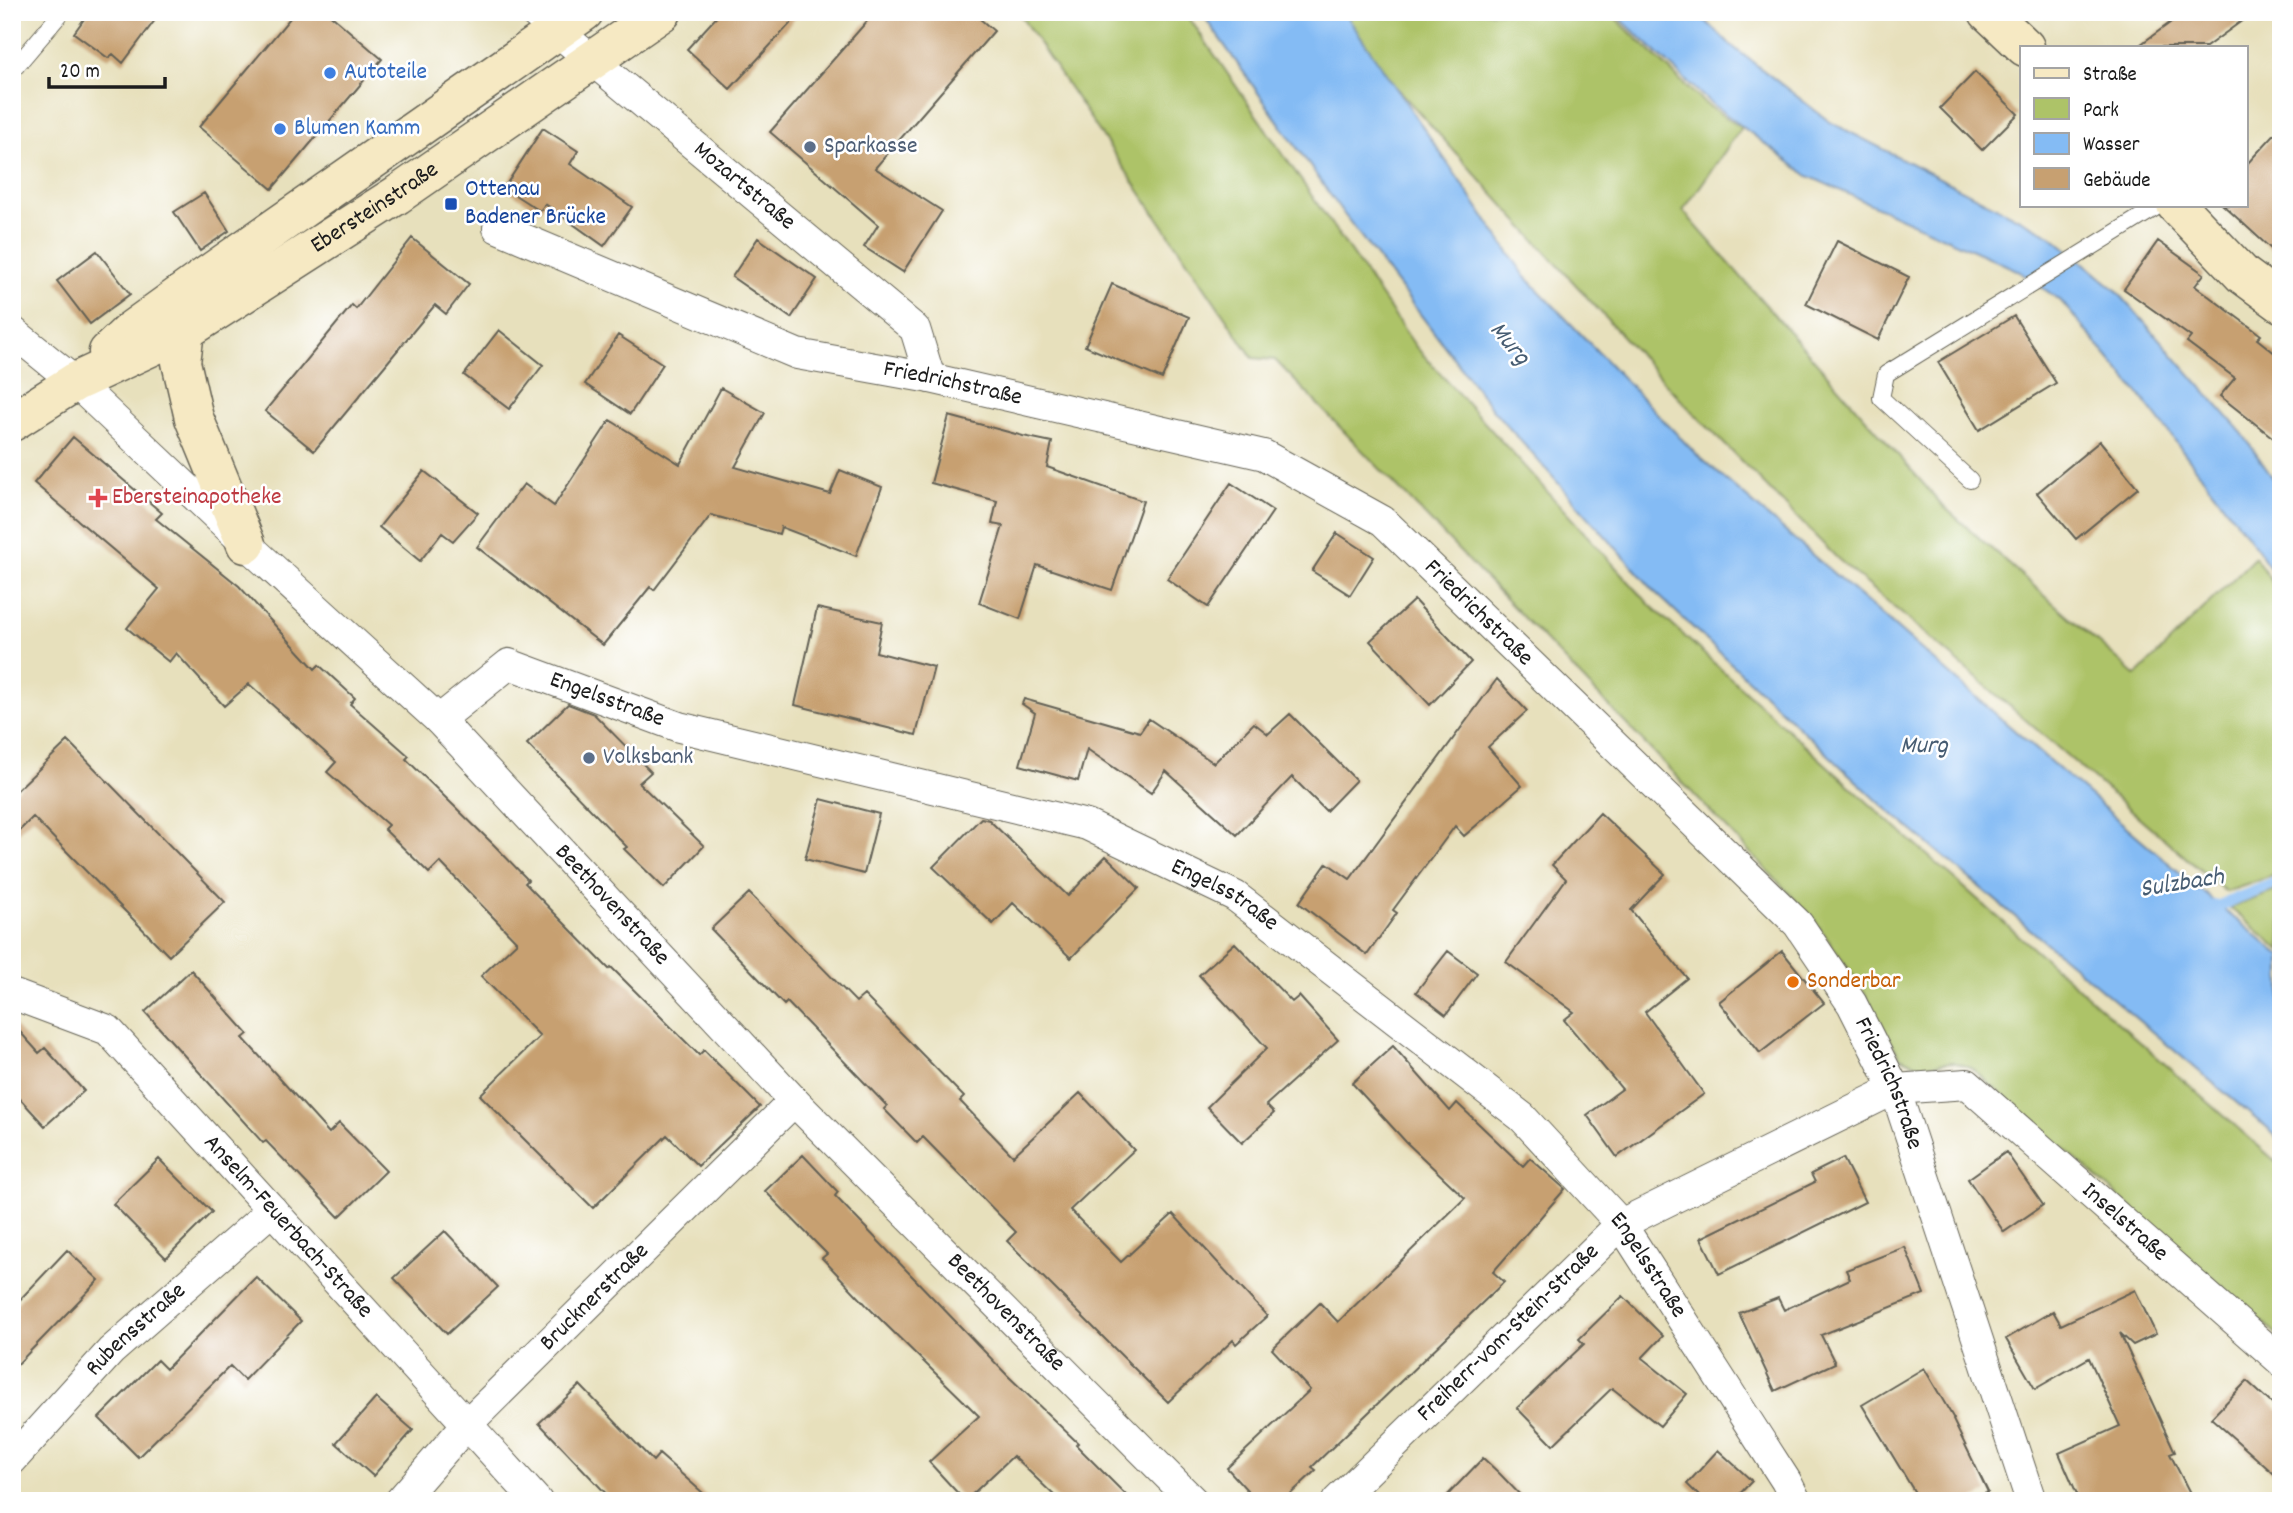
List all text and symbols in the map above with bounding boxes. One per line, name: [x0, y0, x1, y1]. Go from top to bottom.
scale bar: [49, 46, 164, 90]
legend: [2020, 46, 2248, 206]
place label: Autoteile: [344, 56, 427, 90]
text: 20 m: [60, 58, 100, 88]
text: Straße: [2083, 61, 2137, 91]
marker: Autoteile: [322, 65, 338, 81]
text: Park: [2083, 97, 2119, 127]
place label: Blumen Kamm: [294, 112, 420, 146]
marker: Blumen Kamm: [272, 121, 288, 137]
place label: Sparkasse: [824, 130, 918, 164]
text: Wasser: [2083, 131, 2140, 161]
street label: Mozartstraße: [685, 134, 802, 239]
marker: Sparkasse: [802, 139, 818, 155]
street label: Ebersteinstraße: [304, 154, 446, 263]
text: Gebäude: [2083, 167, 2151, 197]
place label: Ottenau Badener Brücke: [465, 173, 606, 235]
marker: Ottenau Badener Brücke: [443, 196, 459, 212]
water label: Murg: [1480, 314, 1539, 375]
street label: Friedrichstraße: [881, 353, 1025, 416]
place label: Ebersteinapotheke: [112, 481, 282, 515]
marker: Ebersteinapotheke: [90, 490, 106, 506]
street label: Friedrichstraße: [1416, 552, 1540, 675]
street label: Engelsstraße: [545, 663, 669, 737]
water label: Murg: [1900, 728, 1949, 765]
place label: Volksbank: [603, 741, 693, 775]
marker: Volksbank: [581, 750, 597, 766]
street label: Beethovenstraße: [546, 837, 677, 974]
street label: Engelsstraße: [1165, 851, 1285, 940]
water label: Sulzbach: [2137, 859, 2228, 909]
place label: Sonderbar: [1807, 965, 1901, 999]
marker: Sonderbar: [1785, 974, 1801, 990]
street label: Friedrichstraße: [1845, 1012, 1931, 1154]
street label: Anselm-Feuerbach-Straße: [195, 1127, 380, 1327]
street label: Inselstraße: [2073, 1175, 2175, 1271]
street label: Engelsstraße: [1601, 1205, 1694, 1325]
street label: Brucknerstraße: [533, 1236, 657, 1359]
street label: Freiherr-vom-Stein-Straße: [1410, 1236, 1608, 1430]
street label: Beethovenstraße: [938, 1246, 1073, 1380]
street label: Rubensstraße: [78, 1275, 194, 1385]

